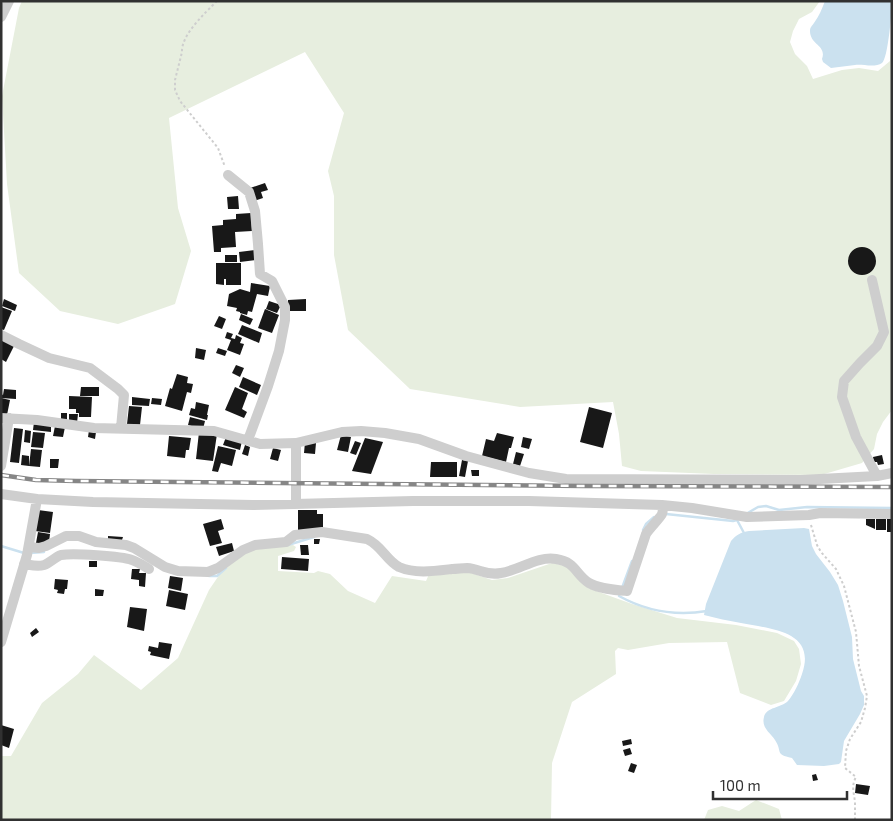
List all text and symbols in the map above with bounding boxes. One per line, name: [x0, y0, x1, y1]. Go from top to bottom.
scale bar: [713, 768, 847, 800]
text: 100 m: [720, 776, 761, 794]

